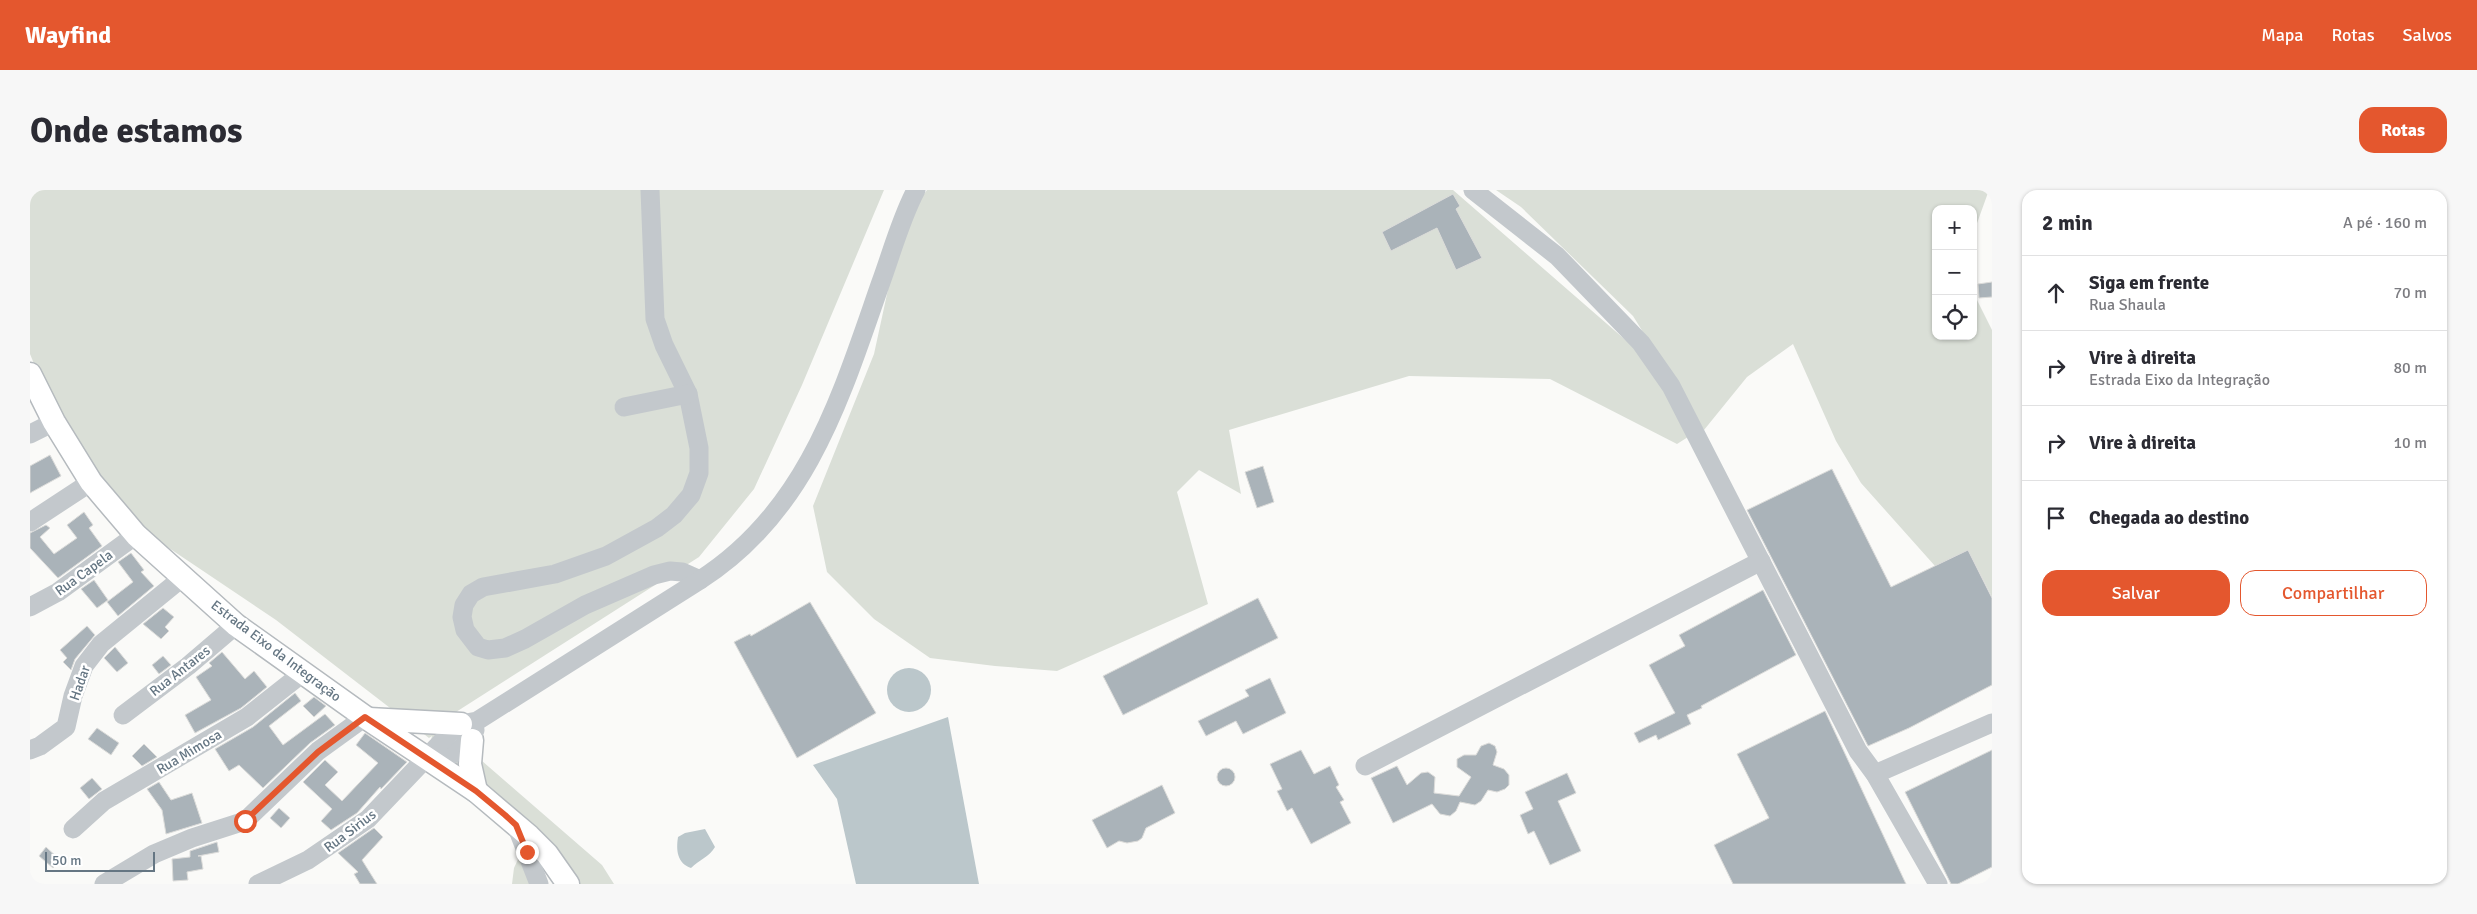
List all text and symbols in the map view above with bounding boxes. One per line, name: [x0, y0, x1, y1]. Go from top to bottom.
text: Wayfind: [25, 20, 111, 50]
text: Mapa: [2261, 24, 2304, 46]
text: Rotas: [2332, 24, 2375, 46]
text: Salvos: [2403, 24, 2452, 46]
button: Rotas: [2359, 107, 2447, 153]
text: Onde estamos: [30, 109, 242, 152]
map controls: [1932, 205, 1977, 340]
button: +: [1932, 205, 1977, 250]
text: 2 min: [2042, 210, 2093, 236]
text: A pé · 160 m: [2343, 213, 2427, 233]
button: −: [1932, 250, 1977, 295]
text: Siga em frente: [2089, 271, 2209, 295]
icon: ahead: [2042, 279, 2070, 307]
text: 70 m: [2393, 283, 2427, 303]
button: locate: [1932, 295, 1977, 340]
text: Rua Shaula: [2089, 295, 2166, 315]
text: Vire à direita: [2089, 346, 2196, 370]
icon: right: [2042, 354, 2070, 382]
text: 80 m: [2393, 358, 2427, 378]
text: Estrada Eixo da Integração: [2089, 370, 2270, 390]
icon: right: [2042, 429, 2070, 457]
text: Vire à direita: [2089, 431, 2196, 455]
text: 10 m: [2393, 433, 2427, 453]
icon: arrive: [2042, 504, 2070, 532]
text: Chegada ao destino: [2089, 506, 2249, 530]
street label: Rua Capela: [52, 546, 116, 600]
button: Salvar: [2042, 570, 2230, 616]
button: Compartilhar: [2240, 570, 2427, 616]
street label: Estrada Eixo da Integração: [208, 597, 344, 705]
street label: Rua Antares: [146, 642, 214, 700]
street label: Hadar: [66, 662, 94, 703]
street label: Rua Mimosa: [153, 726, 225, 778]
street label: Rua Sirius: [321, 806, 379, 856]
route start: [234, 810, 257, 833]
route end: [516, 841, 539, 864]
scale bar: [45, 849, 155, 872]
text: 50 m: [52, 852, 81, 869]

